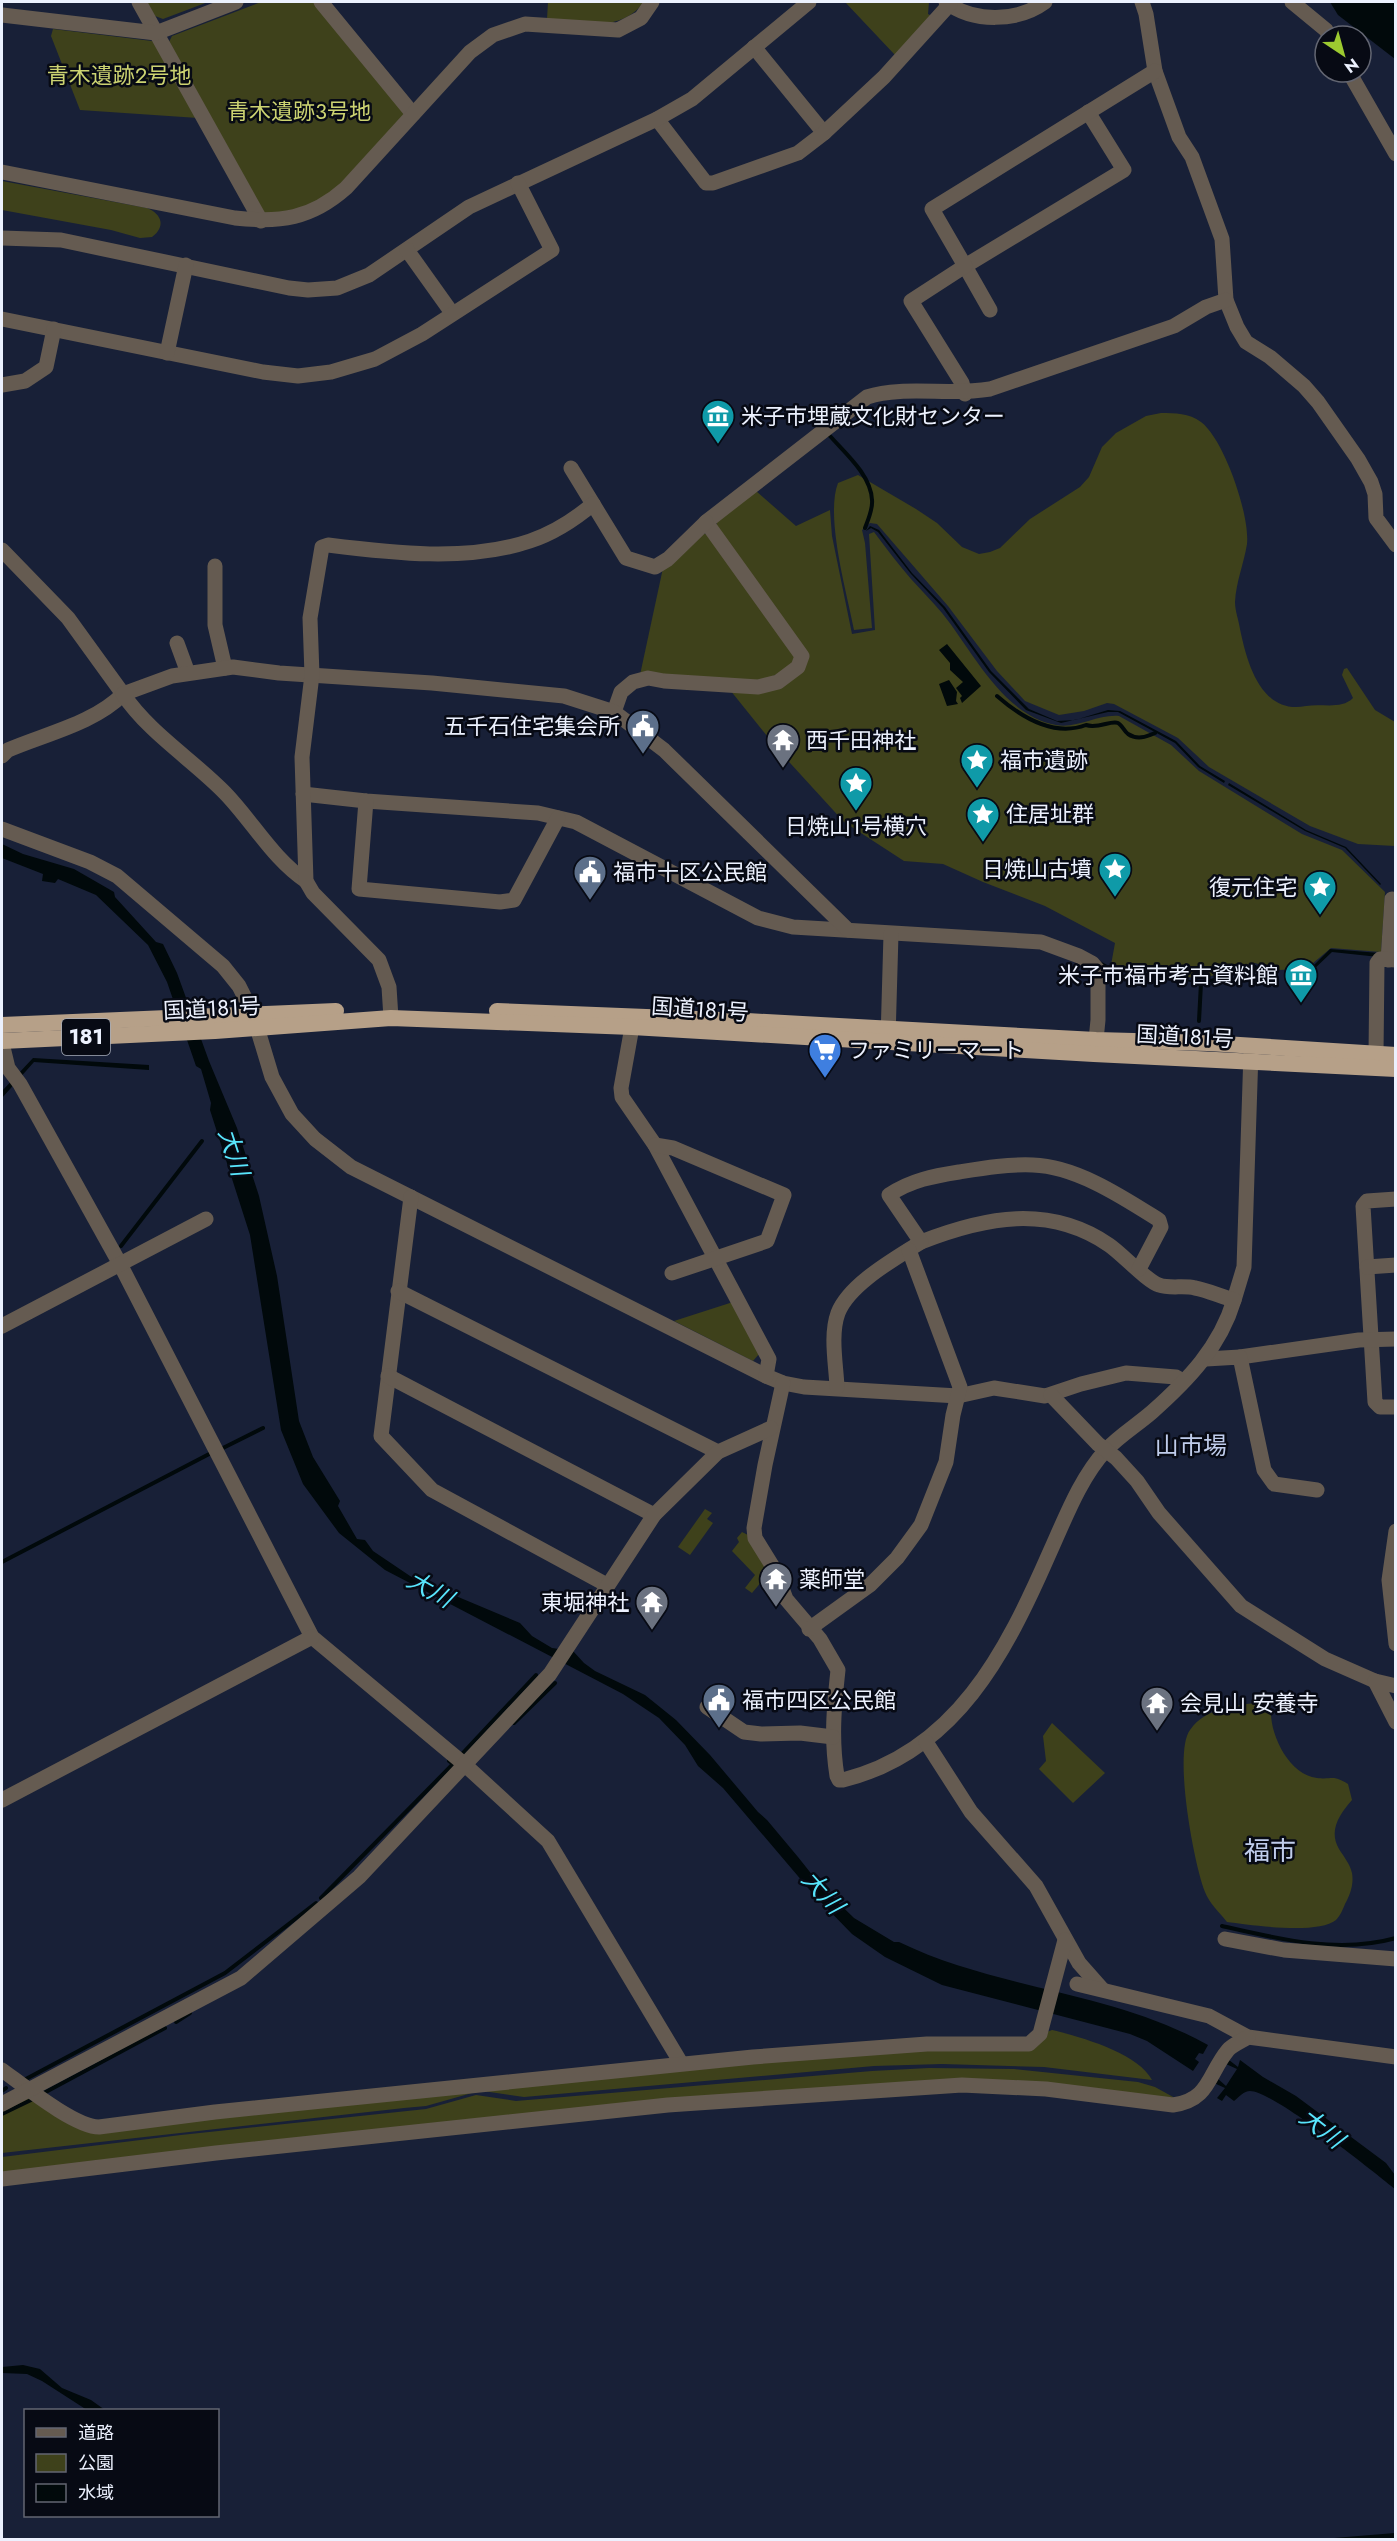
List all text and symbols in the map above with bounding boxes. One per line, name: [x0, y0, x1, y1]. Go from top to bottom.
north arrow: [1313, 24, 1373, 84]
text: N: [1340, 53, 1363, 79]
park label: 青木遺跡2号地: [47, 59, 191, 91]
park label: 青木遺跡3号地: [227, 95, 371, 127]
museum icon: 米子市埋蔵文化財センター: [700, 398, 736, 445]
place label: 米子市埋蔵文化財センター: [741, 400, 1005, 432]
public building icon: 五千石住宅集会所: [625, 708, 661, 755]
place label: 五千石住宅集会所: [444, 710, 620, 742]
temple icon: 西千田神社: [765, 722, 801, 769]
place label: 西千田神社: [806, 724, 916, 756]
place icon: 福市遺跡: [959, 742, 995, 789]
place label: 福市遺跡: [1000, 744, 1088, 776]
place icon: 日焼山1号横穴: [838, 765, 874, 812]
place icon: 住居址群: [965, 796, 1001, 843]
place label: 住居址群: [1006, 798, 1094, 830]
place label: 日焼山1号横穴: [785, 810, 927, 842]
place icon: 日焼山古墳: [1097, 851, 1133, 898]
place label: 日焼山古墳: [982, 853, 1092, 885]
public building icon: 福市十区公民館: [572, 854, 608, 901]
place label: 福市十区公民館: [613, 856, 767, 888]
place icon: 復元住宅: [1302, 869, 1338, 916]
place label: 復元住宅: [1209, 871, 1297, 903]
museum icon: 米子市福市考古資料館: [1283, 957, 1319, 1004]
place label: 米子市福市考古資料館: [1058, 959, 1278, 991]
street label: 国道181号: [162, 989, 262, 1027]
street label: 国道181号: [650, 990, 750, 1028]
street label: 国道181号: [1135, 1017, 1235, 1055]
road number: 181: [62, 1019, 110, 1055]
supermarket icon: ファミリーマート: [807, 1032, 843, 1079]
place label: ファミリーマート: [848, 1034, 1024, 1066]
water label: 大川: [210, 1124, 259, 1183]
district label: 山市場: [1155, 1428, 1227, 1463]
temple icon: 薬師堂: [758, 1561, 794, 1608]
water label: 大川: [401, 1562, 462, 1617]
place label: 薬師堂: [799, 1563, 865, 1595]
temple icon: 東堀神社: [634, 1584, 670, 1631]
place label: 東堀神社: [541, 1586, 629, 1618]
public building icon: 福市四区公民館: [701, 1682, 737, 1729]
place label: 福市四区公民館: [742, 1684, 896, 1716]
temple icon: 会見山 安養寺: [1139, 1685, 1175, 1732]
place label: 会見山 安養寺: [1180, 1687, 1319, 1719]
district label: 福市: [1244, 1832, 1296, 1870]
water label: 大川: [794, 1862, 854, 1924]
water label: 大川: [1292, 2099, 1354, 2158]
legend: [24, 2409, 219, 2517]
text: 道路: [78, 2420, 114, 2446]
text: 公園: [78, 2450, 114, 2476]
text: 水域: [78, 2480, 114, 2506]

